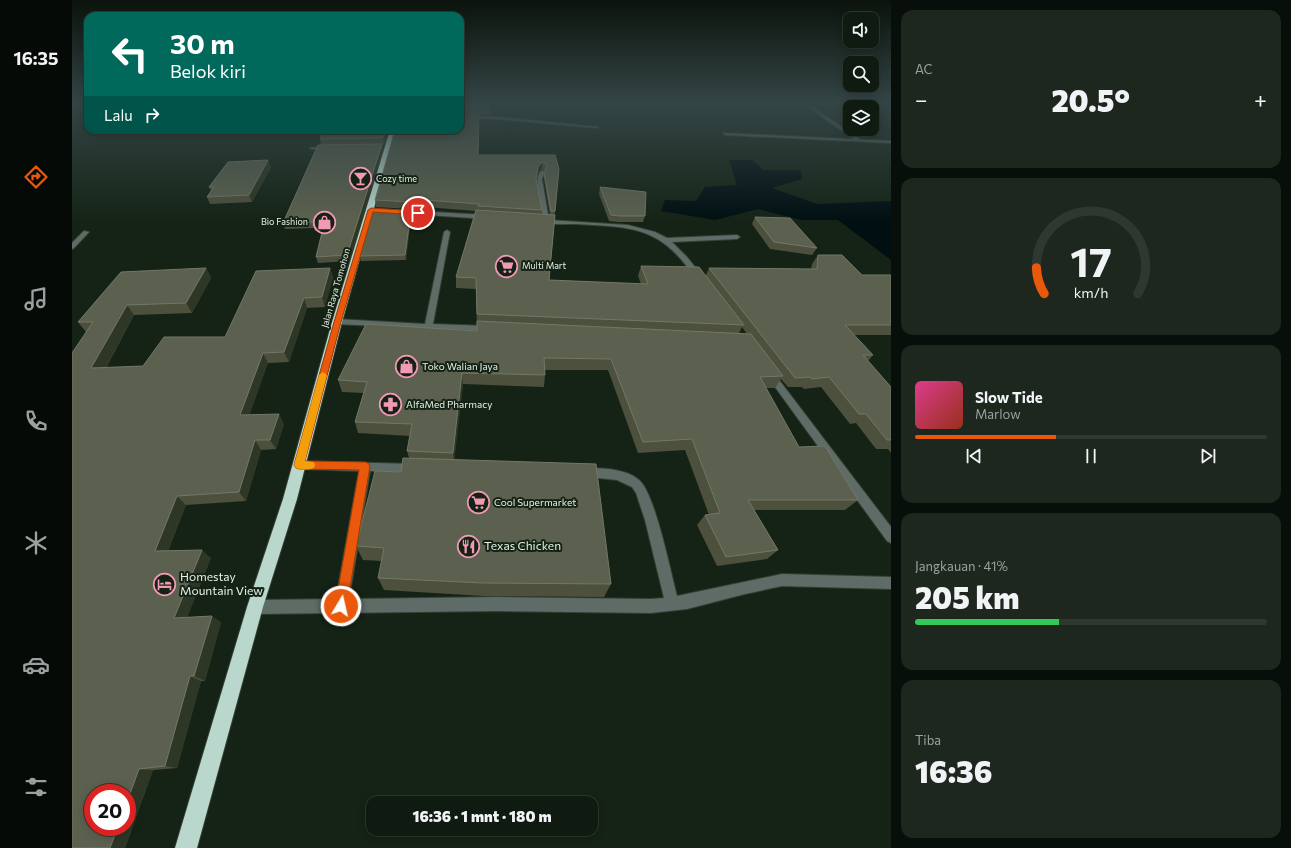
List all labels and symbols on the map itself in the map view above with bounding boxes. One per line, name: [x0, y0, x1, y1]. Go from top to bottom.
bar icon: Cozy time: [347, 166, 373, 192]
place label: Cozy time: [376, 173, 417, 184]
pin: [401, 196, 435, 230]
shop icon: Bio Fashion: [311, 209, 337, 235]
place label: Bio Fashion: [261, 216, 308, 227]
street label: Jalan Raya Tomohon: [319, 247, 352, 329]
supermarket icon: Multi Mart: [493, 253, 519, 279]
place label: Multi Mart: [522, 260, 566, 271]
shop icon: Toko Walian Jaya: [393, 353, 419, 379]
place label: Toko Walian Jaya: [422, 360, 498, 372]
pharmacy icon: AlfaMed Pharmacy: [377, 391, 403, 417]
place label: AlfaMed Pharmacy: [406, 398, 492, 410]
supermarket icon: Cool Supermarket: [466, 489, 492, 515]
place label: Cool Supermarket: [494, 496, 576, 508]
restaurant icon: Texas Chicken: [456, 533, 482, 559]
place label: Texas Chicken: [484, 538, 561, 552]
place label: Homestay Mountain View: [180, 569, 263, 597]
hotel icon: Homestay Mountain View: [152, 571, 178, 597]
position arrow: [320, 585, 362, 627]
speed limit sign: 20: [84, 784, 136, 836]

